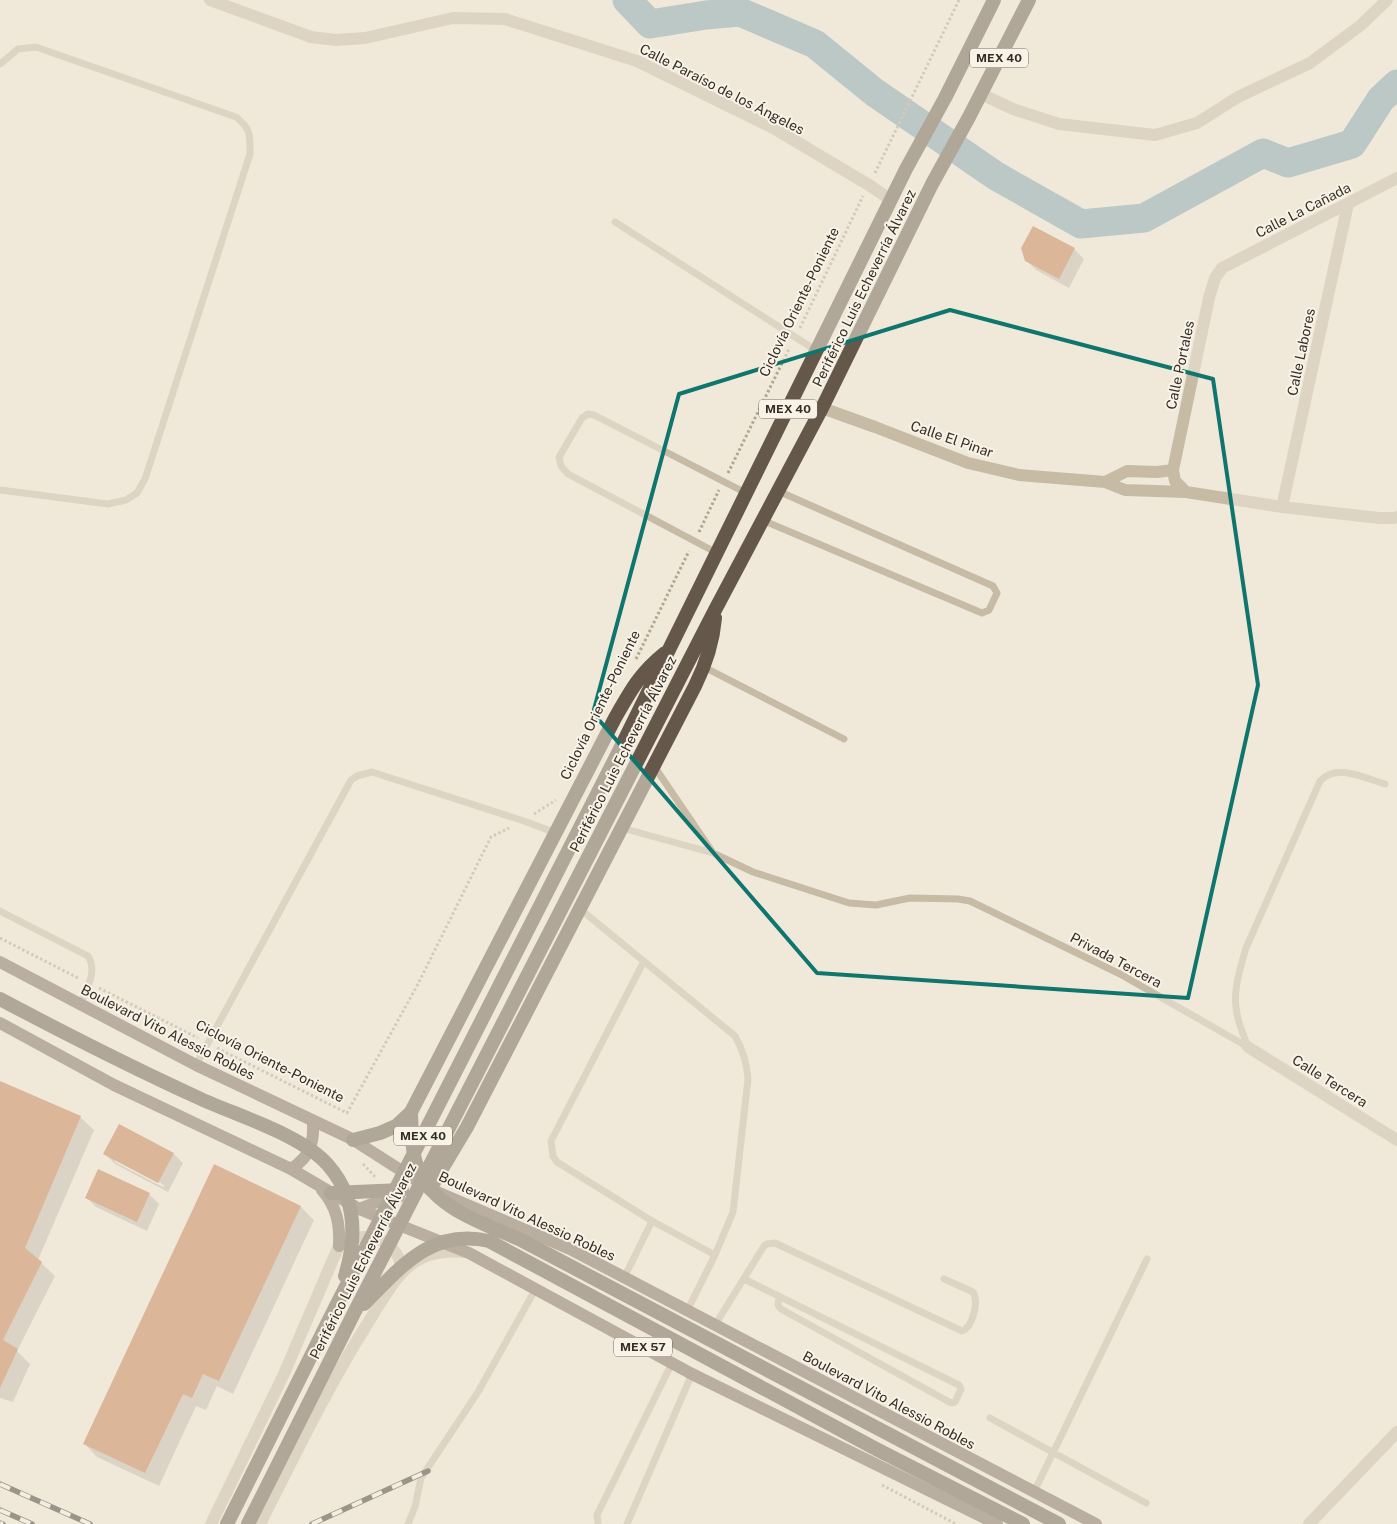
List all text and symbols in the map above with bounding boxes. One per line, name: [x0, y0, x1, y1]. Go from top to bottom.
street label: Calle Paraíso de los Ángeles: [637, 40, 807, 138]
road number: MEX 40: [970, 48, 1028, 68]
street label: Calle La Cañada: [1253, 179, 1353, 241]
street label: Periférico Luis Echeverría Álvarez: [808, 186, 919, 389]
street label: Ciclovía Oriente-Poniente: [756, 225, 842, 379]
street label: Calle Labores: [1284, 307, 1318, 397]
street label: Calle Portales: [1163, 319, 1197, 411]
road number: MEX 40: [759, 399, 817, 418]
street label: Calle El Pinar: [909, 417, 995, 461]
street label: Ciclovía Oriente-Poniente: [557, 628, 643, 782]
street label: Periférico Luis Echeverría Álvarez: [566, 653, 680, 855]
street label: Privada Tercera: [1068, 929, 1164, 991]
street label: Boulevard Vito Alessio Robles: [78, 981, 258, 1083]
street label: Ciclovía Oriente-Poniente: [193, 1017, 347, 1105]
street label: Calle Tercera: [1289, 1052, 1371, 1110]
road number: MEX 40: [394, 1126, 452, 1146]
street label: Periférico Luis Echeverría Álvarez: [306, 1160, 420, 1362]
street label: Boulevard Vito Alessio Robles: [436, 1168, 618, 1264]
road number: MEX 57: [614, 1338, 672, 1356]
street label: Boulevard Vito Alessio Robles: [800, 1348, 978, 1452]

